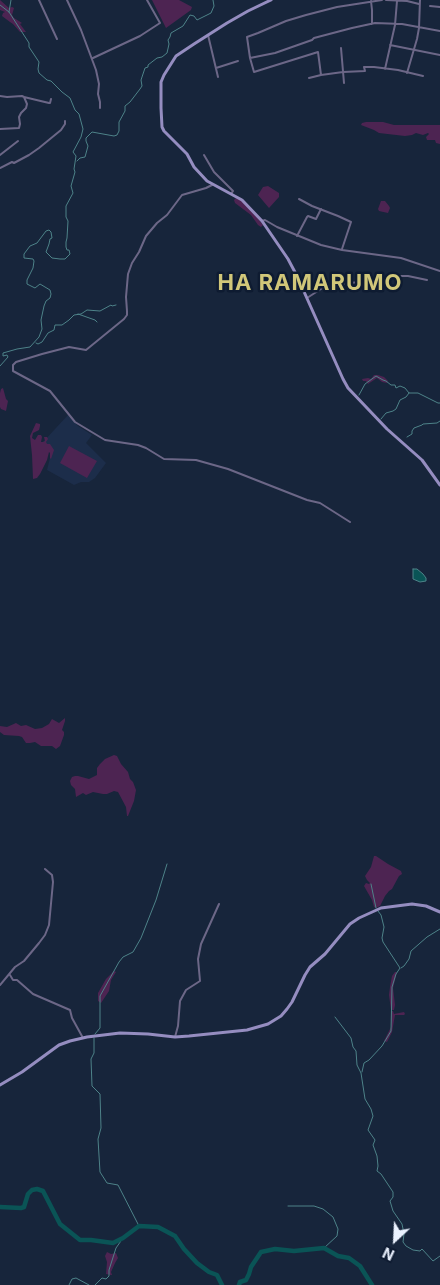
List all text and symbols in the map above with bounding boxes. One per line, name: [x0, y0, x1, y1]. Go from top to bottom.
district label: HA RAMARUMO: [216, 270, 404, 296]
north arrow: [370, 1215, 420, 1265]
text: N: [380, 1244, 397, 1264]

